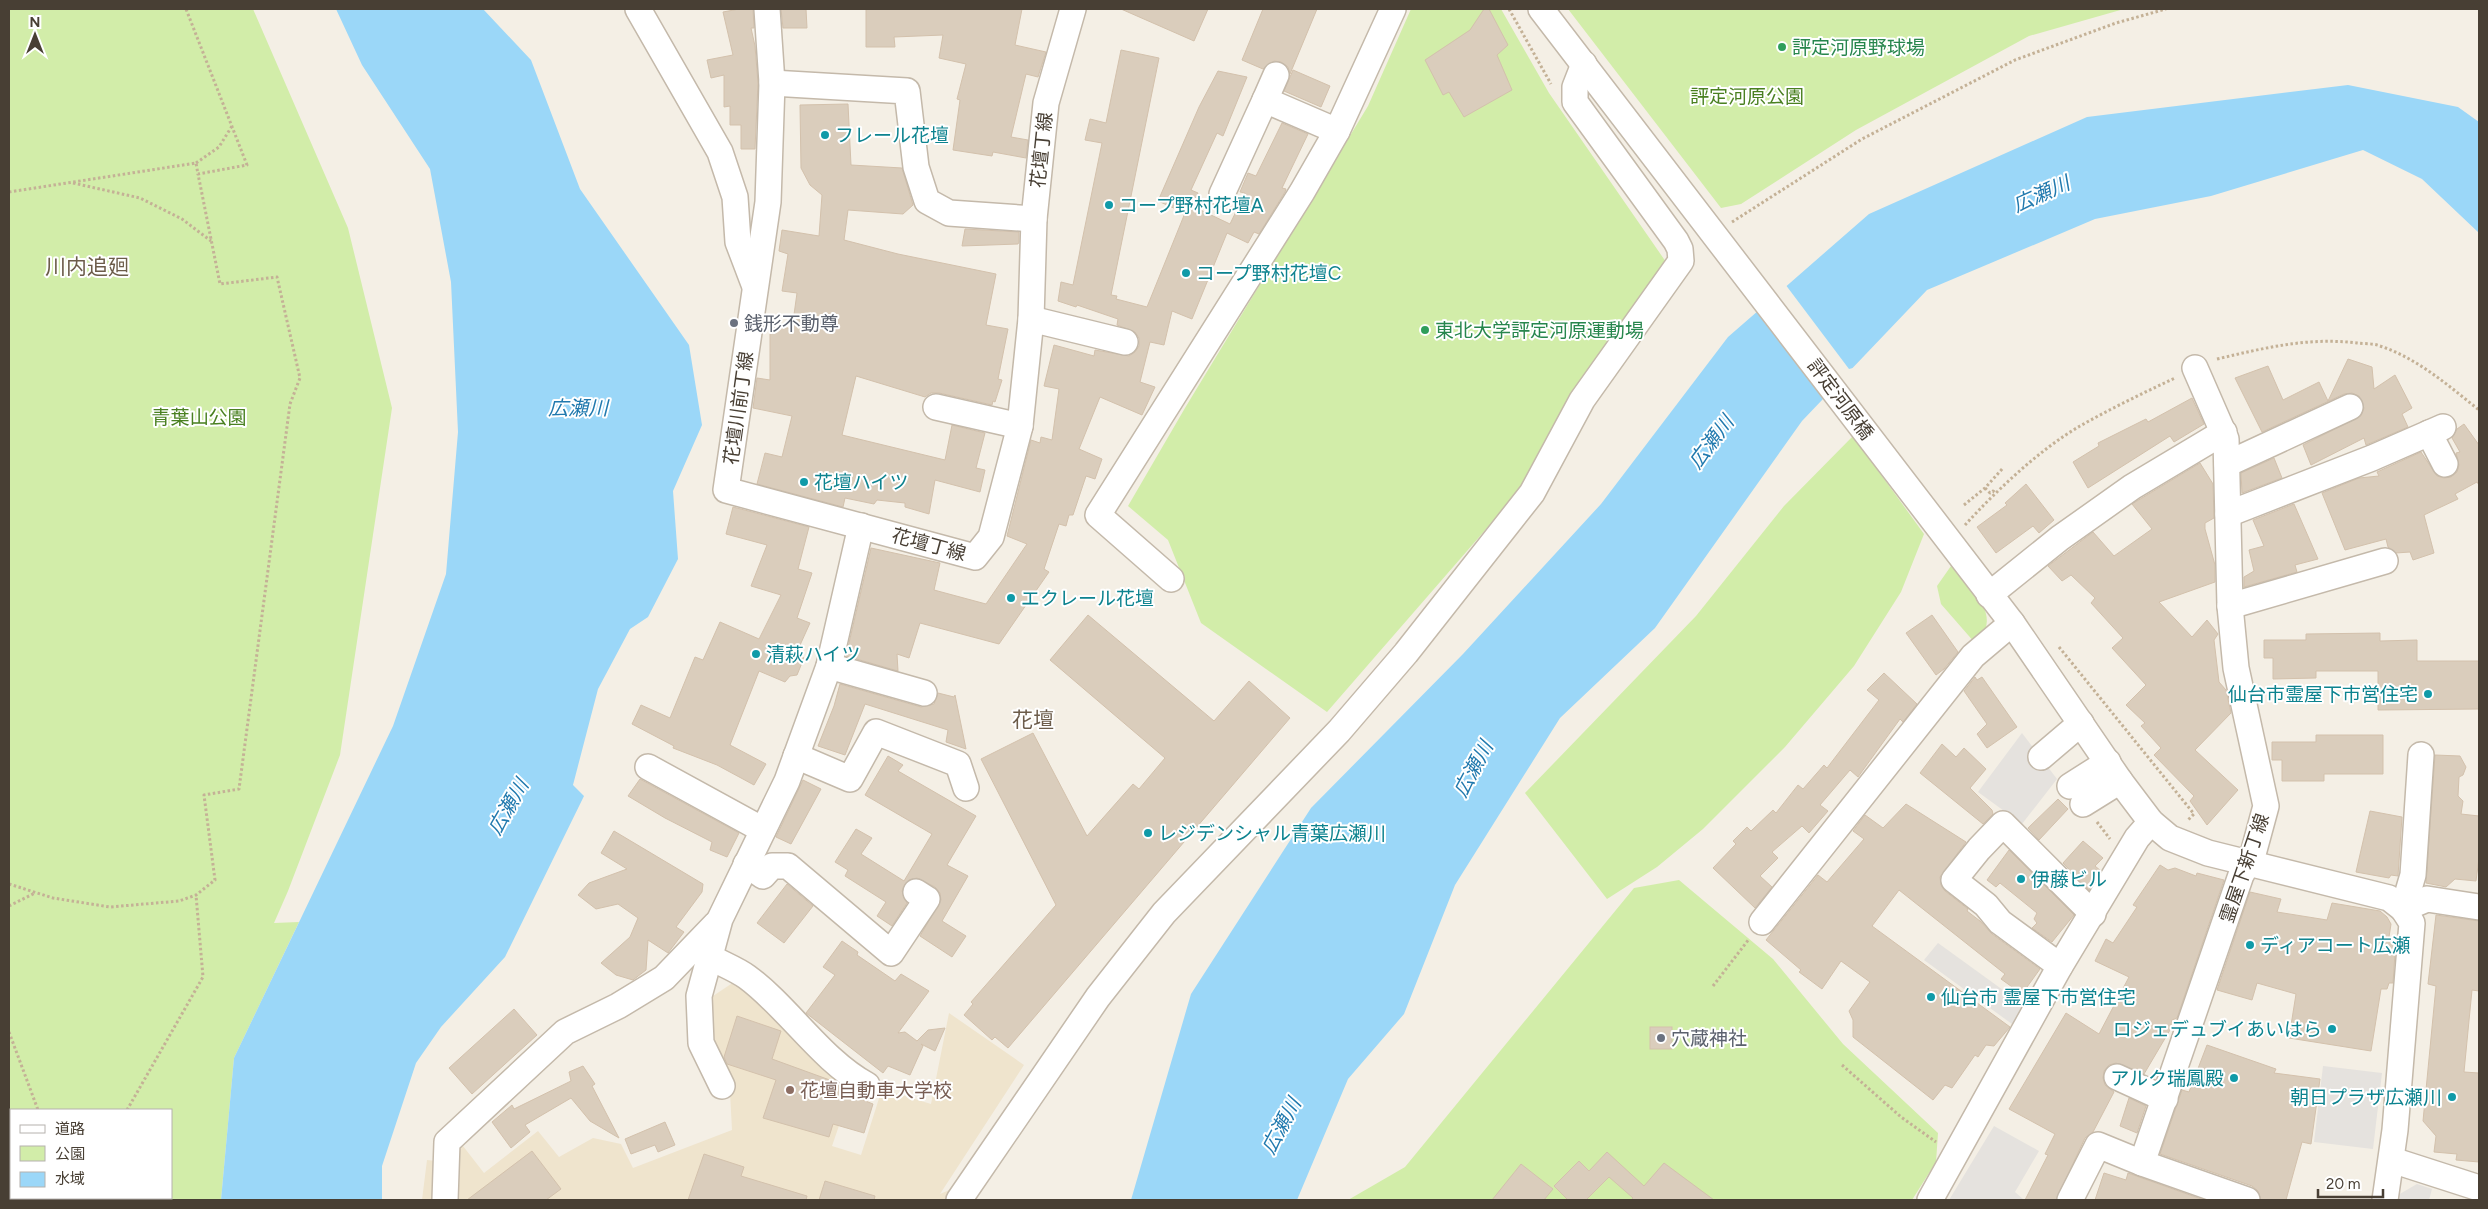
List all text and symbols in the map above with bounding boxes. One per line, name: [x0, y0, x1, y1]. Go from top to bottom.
north arrow: [10, 10, 60, 60]
text: N: [30, 14, 40, 31]
place label: 評定河原野球場: [1792, 36, 1925, 59]
marker: 評定河原野球場: [1776, 41, 1788, 53]
park label: 評定河原公園: [1690, 85, 1804, 108]
street label: 花壇丁線: [1026, 111, 1057, 189]
place label: フレール花壇: [835, 124, 949, 147]
marker: フレール花壇: [819, 129, 831, 141]
water label: 広瀬川: [2009, 170, 2075, 217]
place label: コープ野村花壇A: [1119, 194, 1264, 217]
marker: コープ野村花壇A: [1103, 199, 1115, 211]
district label: 川内追廻: [45, 254, 129, 279]
place label: コープ野村花壇C: [1196, 262, 1342, 285]
marker: コープ野村花壇C: [1180, 267, 1192, 279]
place label: 銭形不動尊: [744, 312, 839, 335]
marker: 銭形不動尊: [728, 317, 740, 329]
place label: 東北大学評定河原運動場: [1435, 319, 1644, 342]
marker: 東北大学評定河原運動場: [1419, 324, 1431, 336]
street label: 花壇川前丁線: [719, 350, 758, 466]
street label: 評定河原橋: [1803, 354, 1878, 444]
water label: 広瀬川: [548, 396, 610, 420]
park label: 青葉山公園: [151, 406, 247, 429]
water label: 広瀬川: [1683, 409, 1740, 473]
place label: 花壇ハイツ: [814, 471, 909, 494]
marker: 花壇ハイツ: [798, 476, 810, 488]
street label: 花壇丁線: [889, 524, 969, 565]
place label: エクレール花壇: [1021, 587, 1154, 610]
marker: エクレール花壇: [1005, 592, 1017, 604]
place label: 清萩ハイツ: [766, 643, 861, 666]
marker: 清萩ハイツ: [750, 648, 762, 660]
place label: 仙台市霊屋下市営住宅: [2228, 683, 2418, 706]
marker: 仙台市霊屋下市営住宅: [2422, 688, 2434, 700]
district label: 花壇: [1012, 707, 1054, 732]
water label: 広瀬川: [1448, 735, 1499, 801]
water label: 広瀬川: [483, 773, 534, 839]
street label: 霊屋下新丁線: [2215, 811, 2274, 926]
place label: レジデンシャル青葉広瀬川: [1158, 822, 1386, 845]
marker: レジデンシャル青葉広瀬川: [1142, 827, 1154, 839]
place label: 伊藤ビル: [2031, 868, 2107, 891]
marker: 伊藤ビル: [2015, 873, 2027, 885]
place label: ディアコート広瀬: [2260, 934, 2411, 957]
marker: ディアコート広瀬: [2244, 939, 2256, 951]
place label: 仙台市 霊屋下市営住宅: [1941, 986, 2136, 1009]
marker: 仙台市 霊屋下市営住宅: [1925, 991, 1937, 1003]
place label: ロジェデュブイあいはら: [2113, 1018, 2322, 1041]
marker: ロジェデュブイあいはら: [2326, 1023, 2338, 1035]
place label: 穴蔵神社: [1671, 1027, 1747, 1050]
marker: 穴蔵神社: [1655, 1032, 1667, 1044]
place label: アルク瑞鳳殿: [2110, 1067, 2224, 1090]
marker: アルク瑞鳳殿: [2228, 1072, 2240, 1084]
place label: 花壇自動車大学校: [800, 1079, 952, 1102]
marker: 花壇自動車大学校: [784, 1084, 796, 1096]
place label: 朝日プラザ広瀬川: [2290, 1086, 2442, 1109]
marker: 朝日プラザ広瀬川: [2446, 1091, 2458, 1103]
water label: 広瀬川: [1256, 1092, 1307, 1158]
legend: [10, 1109, 172, 1199]
text: 道路: [55, 1120, 85, 1138]
text: 公園: [55, 1145, 85, 1163]
scale bar: [2318, 1166, 2383, 1198]
text: 水域: [55, 1170, 85, 1188]
text: 20 m: [2326, 1175, 2360, 1193]

